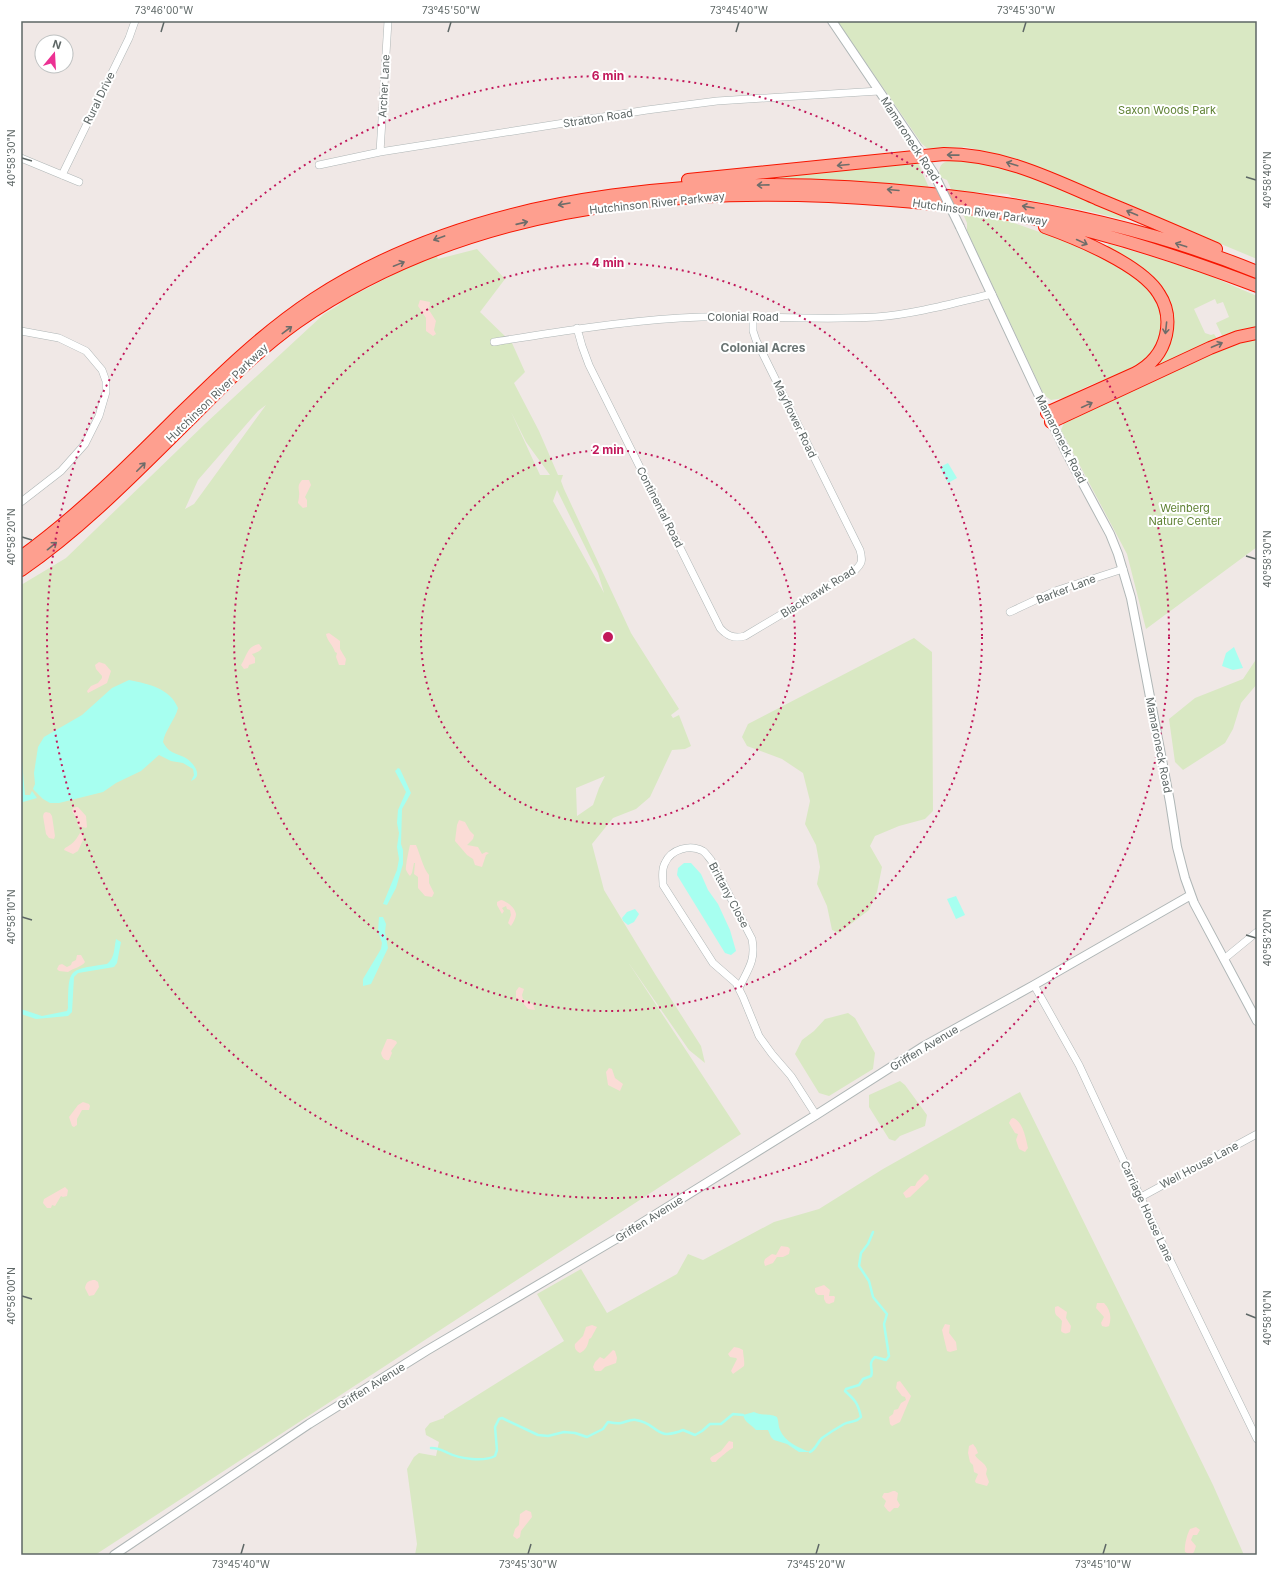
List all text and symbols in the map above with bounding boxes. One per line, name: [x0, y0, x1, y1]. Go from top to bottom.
text: 73°46'00"W: [135, 4, 193, 16]
text: 73°45'50"W: [422, 4, 480, 16]
text: 73°45'40"W: [710, 4, 768, 16]
text: 73°45'30"W: [997, 4, 1055, 16]
north arrow: [34, 34, 74, 74]
text: N: [51, 37, 63, 52]
street label: Archer Lane: [375, 54, 393, 118]
text: 6 min: [592, 68, 624, 83]
street label: Rural Drive: [80, 69, 118, 127]
street label: Mamaroneck Road: [878, 94, 942, 184]
park label: Saxon Woods Park: [1118, 103, 1216, 117]
street label: Stratton Road: [562, 106, 634, 130]
text: 40°58'30"N: [5, 129, 17, 187]
one-way arrow: [947, 151, 960, 158]
text: 40°58'40"N: [1261, 152, 1273, 208]
one-way arrow: [1005, 160, 1018, 167]
one-way arrow: [837, 161, 850, 168]
one-way arrow: [757, 181, 770, 189]
one-way arrow: [887, 187, 900, 194]
street label: Hutchinson River Parkway: [589, 189, 725, 217]
street label: Hutchinson River Parkway: [912, 196, 1048, 228]
one-way arrow: [558, 200, 571, 208]
one-way arrow: [1021, 203, 1034, 211]
one-way arrow: [1126, 209, 1138, 216]
one-way arrow: [515, 219, 528, 227]
one-way arrow: [433, 234, 445, 242]
one-way arrow: [1076, 239, 1088, 246]
one-way arrow: [1175, 240, 1187, 248]
text: 4 min: [592, 255, 624, 270]
one-way arrow: [392, 260, 404, 267]
street label: Colonial Road: [707, 310, 779, 324]
one-way arrow: [1163, 321, 1170, 334]
one-way arrow: [281, 326, 292, 334]
district label: Colonial Acres: [721, 340, 806, 355]
one-way arrow: [1211, 340, 1223, 348]
street label: Hutchinson River Parkway: [163, 341, 271, 445]
street label: Mayflower Road: [770, 378, 820, 460]
street label: Mamaroneck Road: [1033, 392, 1089, 486]
one-way arrow: [1080, 401, 1092, 408]
text: 2 min: [592, 442, 624, 457]
one-way arrow: [136, 462, 146, 472]
street label: Continental Road: [634, 464, 686, 550]
park label: Weinberg Nature Center: [1148, 501, 1222, 528]
text: 40°58'20"N: [5, 508, 17, 566]
text: 40°58'30"N: [1261, 530, 1273, 588]
one-way arrow: [47, 542, 57, 551]
street label: Blackhawk Road: [778, 563, 858, 621]
street label: Barker Lane: [1034, 571, 1098, 607]
centre of rings: [601, 630, 615, 644]
street label: Mamaroneck Road: [1143, 696, 1175, 794]
street label: Brittany Close: [706, 860, 752, 930]
text: 40°58'10"N: [5, 889, 17, 945]
text: 40°58'20"N: [1261, 909, 1273, 967]
street label: Griffen Avenue: [887, 1022, 961, 1074]
street label: Well House Lane: [1157, 1138, 1241, 1192]
street label: Carriage House Lane: [1117, 1158, 1177, 1264]
street label: Griffen Avenue: [613, 1193, 685, 1245]
text: 40°58'00"N: [5, 1267, 17, 1325]
text: 40°58'10"N: [1261, 1290, 1273, 1346]
street label: Griffen Avenue: [335, 1360, 407, 1412]
text: 73°45'40"W: [212, 1558, 270, 1570]
text: 73°45'30"W: [499, 1558, 557, 1570]
text: 73°45'20"W: [787, 1558, 845, 1570]
text: 73°45'10"W: [1075, 1558, 1131, 1570]

